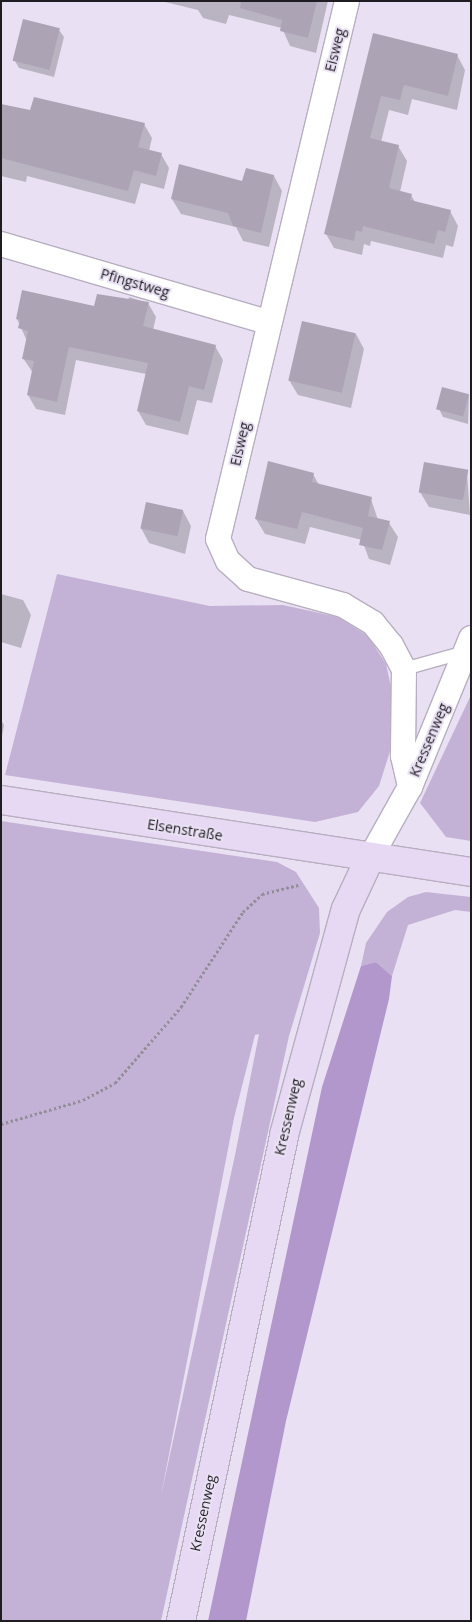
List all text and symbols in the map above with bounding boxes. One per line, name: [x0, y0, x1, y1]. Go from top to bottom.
street label: Eisweg: [321, 26, 349, 74]
street label: Pfingstweg: [99, 265, 171, 301]
street label: Eisweg: [227, 421, 253, 467]
street label: Kressenweg: [406, 701, 452, 779]
street label: Elsenstraße: [146, 816, 224, 844]
street label: Kressenweg: [271, 1077, 305, 1157]
street label: Kressenweg: [187, 1473, 219, 1553]

